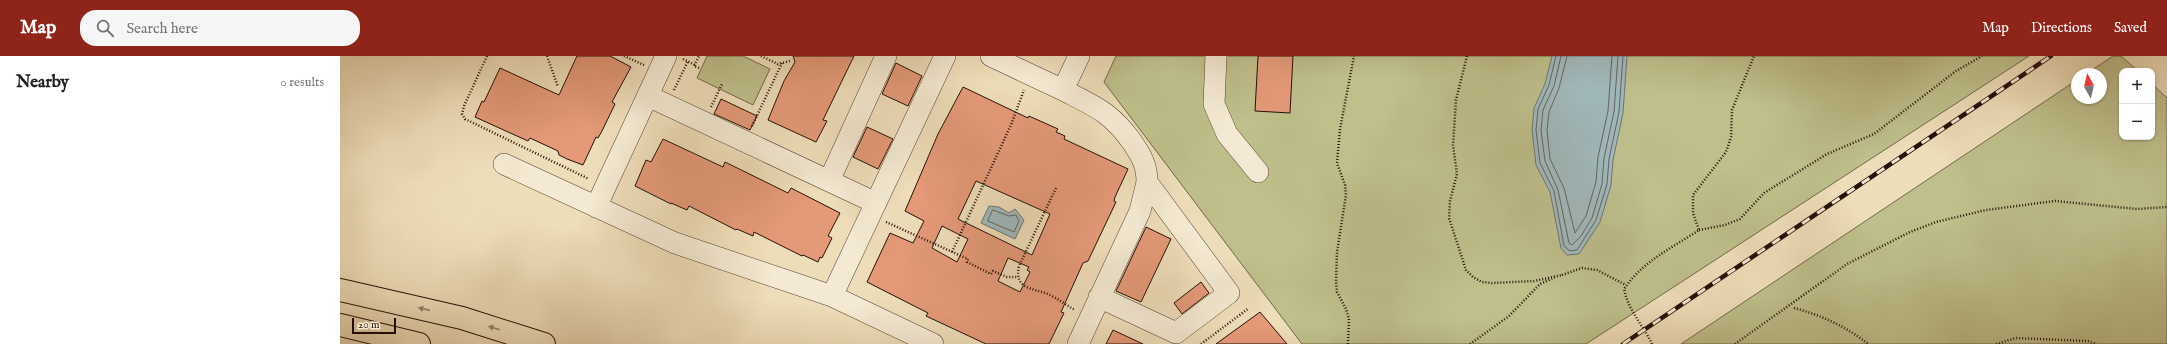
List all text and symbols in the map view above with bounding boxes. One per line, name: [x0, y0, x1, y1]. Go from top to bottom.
search box: [80, 10, 360, 46]
text: Map: [20, 16, 56, 40]
icon: search: [94, 17, 116, 39]
text: Search here: [126, 19, 198, 38]
text: Map: [1982, 19, 2009, 37]
text: Directions: [2031, 19, 2092, 37]
text: Saved: [2114, 19, 2147, 37]
north arrow: [2071, 68, 2107, 104]
map controls: [2119, 68, 2155, 140]
button: +: [2119, 68, 2155, 104]
text: Nearby: [16, 72, 69, 93]
text: 0 results: [280, 74, 324, 91]
button: −: [2119, 104, 2155, 140]
one-way arrow: [418, 306, 430, 312]
scale bar: [352, 316, 396, 335]
text: 20 m: [358, 318, 379, 332]
one-way arrow: [487, 325, 499, 331]

